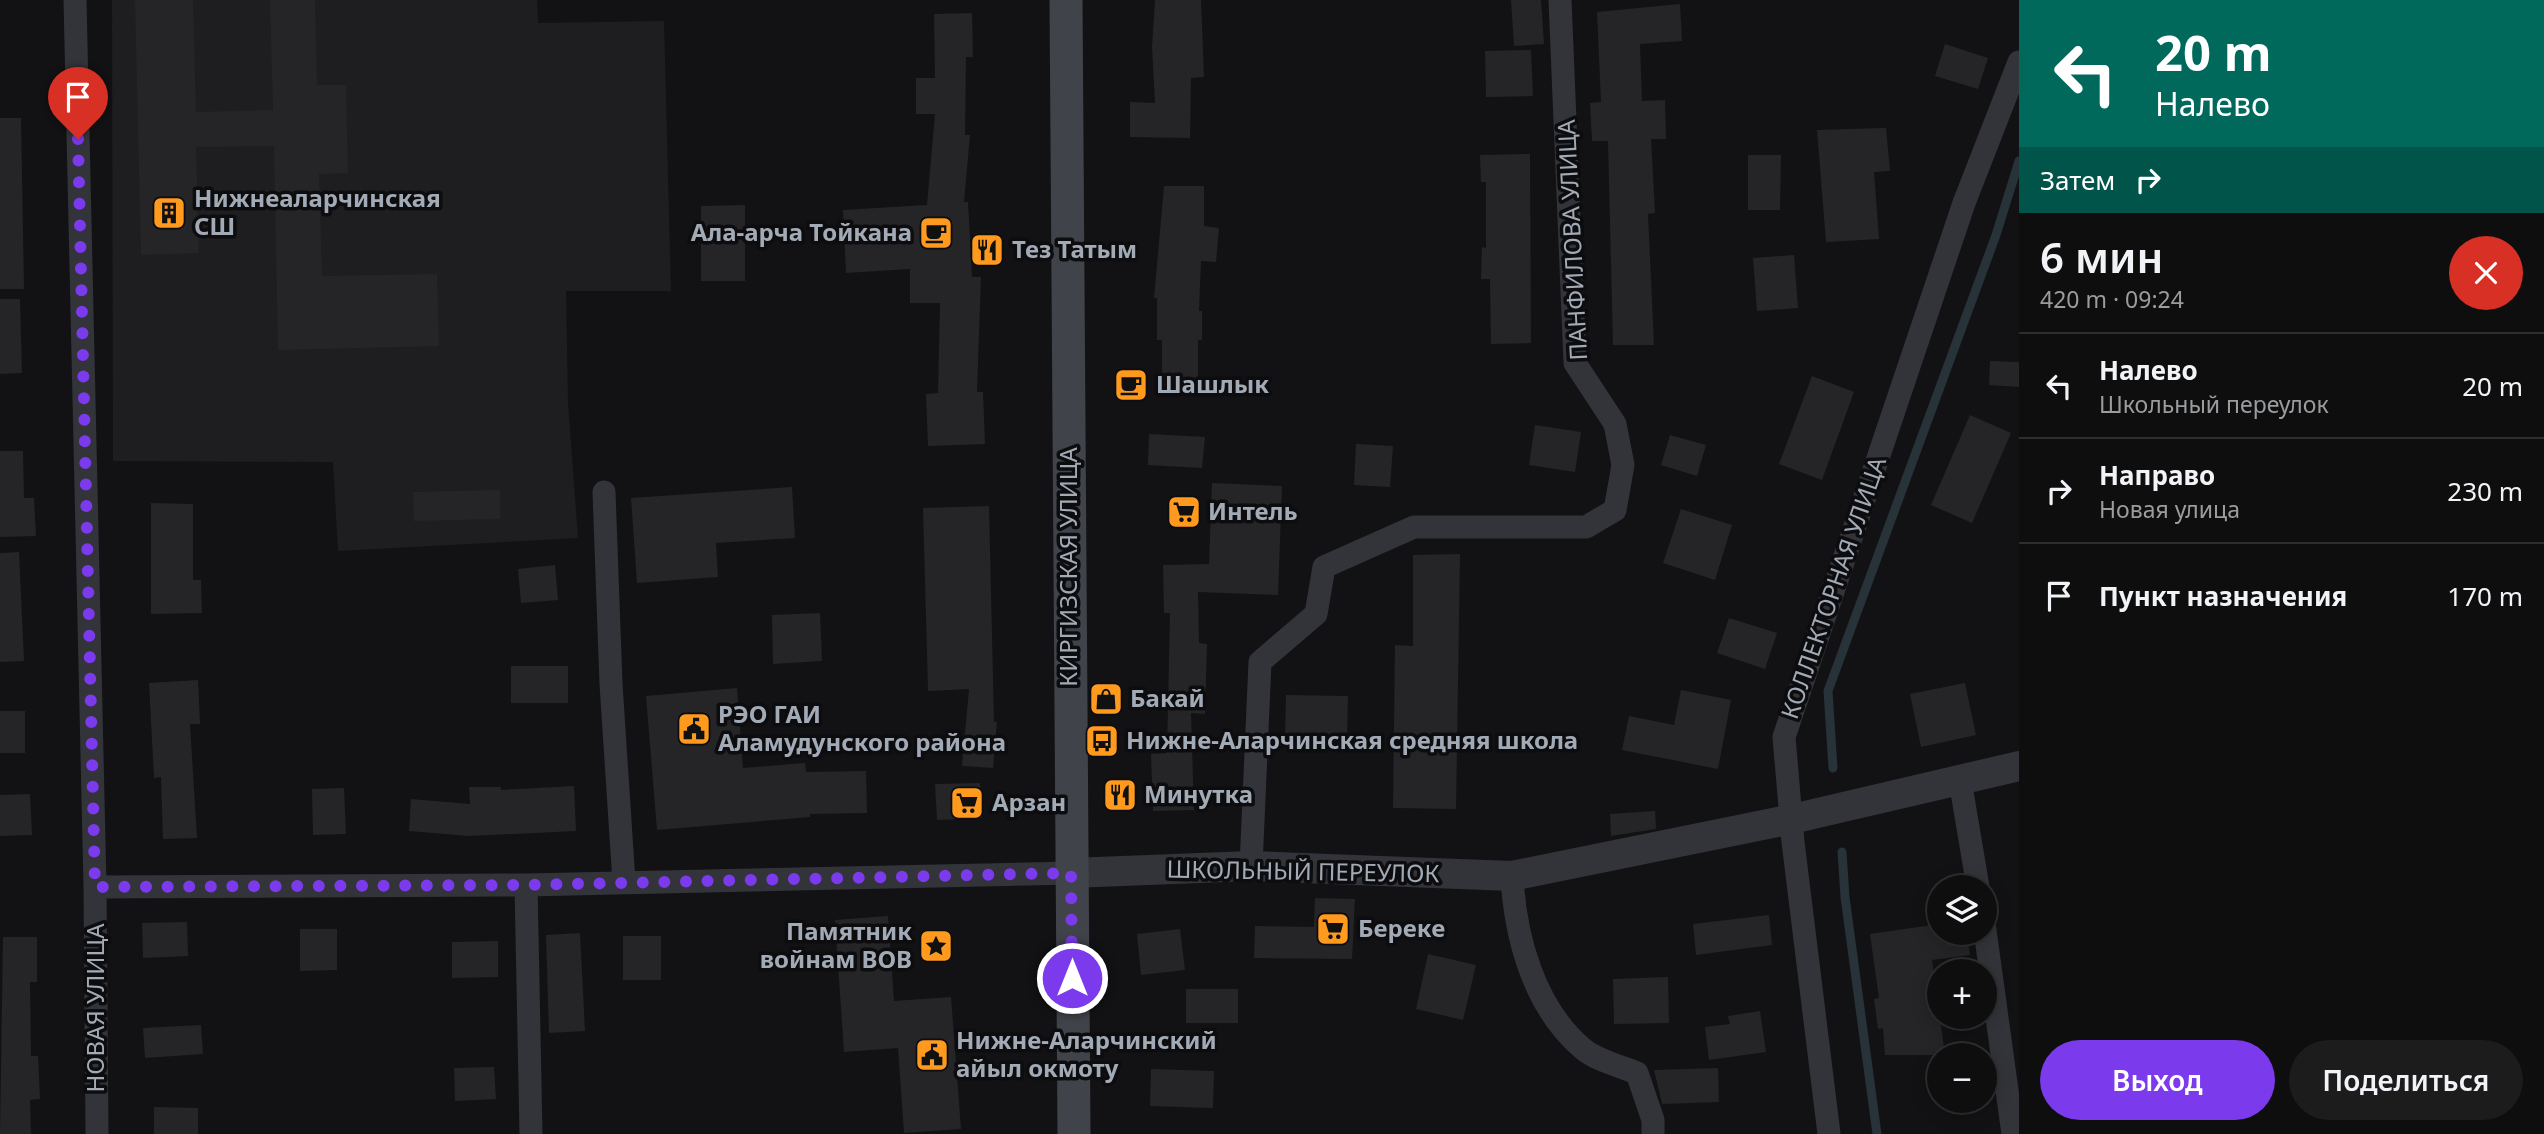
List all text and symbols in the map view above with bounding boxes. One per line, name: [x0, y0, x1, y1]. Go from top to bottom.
text: 20 m: [2155, 19, 2272, 85]
icon: left: [2040, 28, 2131, 119]
pin: [48, 67, 108, 139]
icon: arrive: [59, 78, 97, 116]
text: Налево: [2155, 82, 2270, 125]
street label: ПАНФИЛОВА УЛИЦА: [1549, 118, 1594, 361]
icon: right: [2129, 161, 2167, 199]
text: Затем: [2040, 162, 2115, 198]
place label: Нижнеаларчинская СШ: [194, 181, 441, 242]
building icon: Нижнеаларчинская СШ: [150, 194, 188, 232]
cafe icon: Ала-арча Тойкана: [917, 214, 955, 252]
place label: Ала-арча Тойкана: [691, 215, 912, 248]
text: 6 мин: [2040, 228, 2163, 285]
restaurant icon: Тез Татым: [968, 231, 1006, 269]
place label: Тез Татым: [1012, 232, 1137, 265]
button: close: [2449, 236, 2523, 310]
text: 420 m · 09:24: [2040, 283, 2184, 315]
text: Налево: [2099, 352, 2198, 388]
cafe icon: Шашлык: [1112, 366, 1150, 404]
place label: Шашлык: [1156, 367, 1269, 400]
icon: left: [2040, 367, 2078, 405]
text: 20 m: [2462, 368, 2523, 404]
text: Школьный переулок: [2099, 388, 2329, 420]
street label: КИРГИЗСКАЯ УЛИЦА: [1051, 446, 1084, 687]
street label: КОЛЛЕКТОРНАЯ УЛИЦА: [1772, 451, 1893, 723]
text: Направо: [2099, 457, 2215, 493]
icon: right: [2040, 472, 2078, 510]
text: 230 m: [2447, 473, 2523, 509]
supermarket icon: Интель: [1165, 493, 1203, 531]
text: Новая улица: [2099, 493, 2240, 525]
place label: Интель: [1208, 494, 1298, 527]
icon: arrive: [2040, 577, 2078, 615]
text: Пункт назначения: [2099, 578, 2347, 614]
text: 170 m: [2447, 578, 2523, 614]
shop icon: Бакай: [1087, 680, 1125, 718]
place label: Бакай: [1130, 681, 1205, 714]
place label: РЭО ГАИ Аламудунского района: [718, 697, 1006, 758]
public building icon: РЭО ГАИ Аламудунского района: [675, 710, 713, 748]
bus stop icon: Нижне-Аларчинская средняя школа: [1083, 722, 1121, 760]
place label: Нижне-Аларчинская средняя школа: [1126, 723, 1578, 756]
restaurant icon: Минутка: [1101, 776, 1139, 814]
place label: Минутка: [1144, 777, 1253, 810]
supermarket icon: Арзан: [948, 784, 986, 822]
place label: Арзан: [992, 785, 1066, 818]
street label: ШКОЛЬНЫЙ ПЕРЕУЛОК: [1166, 852, 1440, 889]
map controls: [1927, 875, 1997, 1113]
button: layers: [1927, 875, 1997, 945]
supermarket icon: Береке: [1314, 910, 1352, 948]
place label: Береке: [1358, 911, 1445, 944]
place label: Памятник войнам ВОВ: [760, 914, 912, 975]
street label: НОВАЯ УЛИЦА: [78, 923, 111, 1093]
place icon: Памятник войнам ВОВ: [917, 927, 955, 965]
position arrow: [1035, 941, 1109, 1015]
button: +: [1927, 959, 1997, 1029]
place label: Нижне-Аларчинский айыл окмоту: [956, 1023, 1217, 1084]
public building icon: Нижне-Аларчинский айыл окмоту: [913, 1036, 951, 1074]
button: Выход: [2040, 1040, 2275, 1120]
button: Поделиться: [2289, 1040, 2523, 1120]
button: −: [1927, 1043, 1997, 1113]

